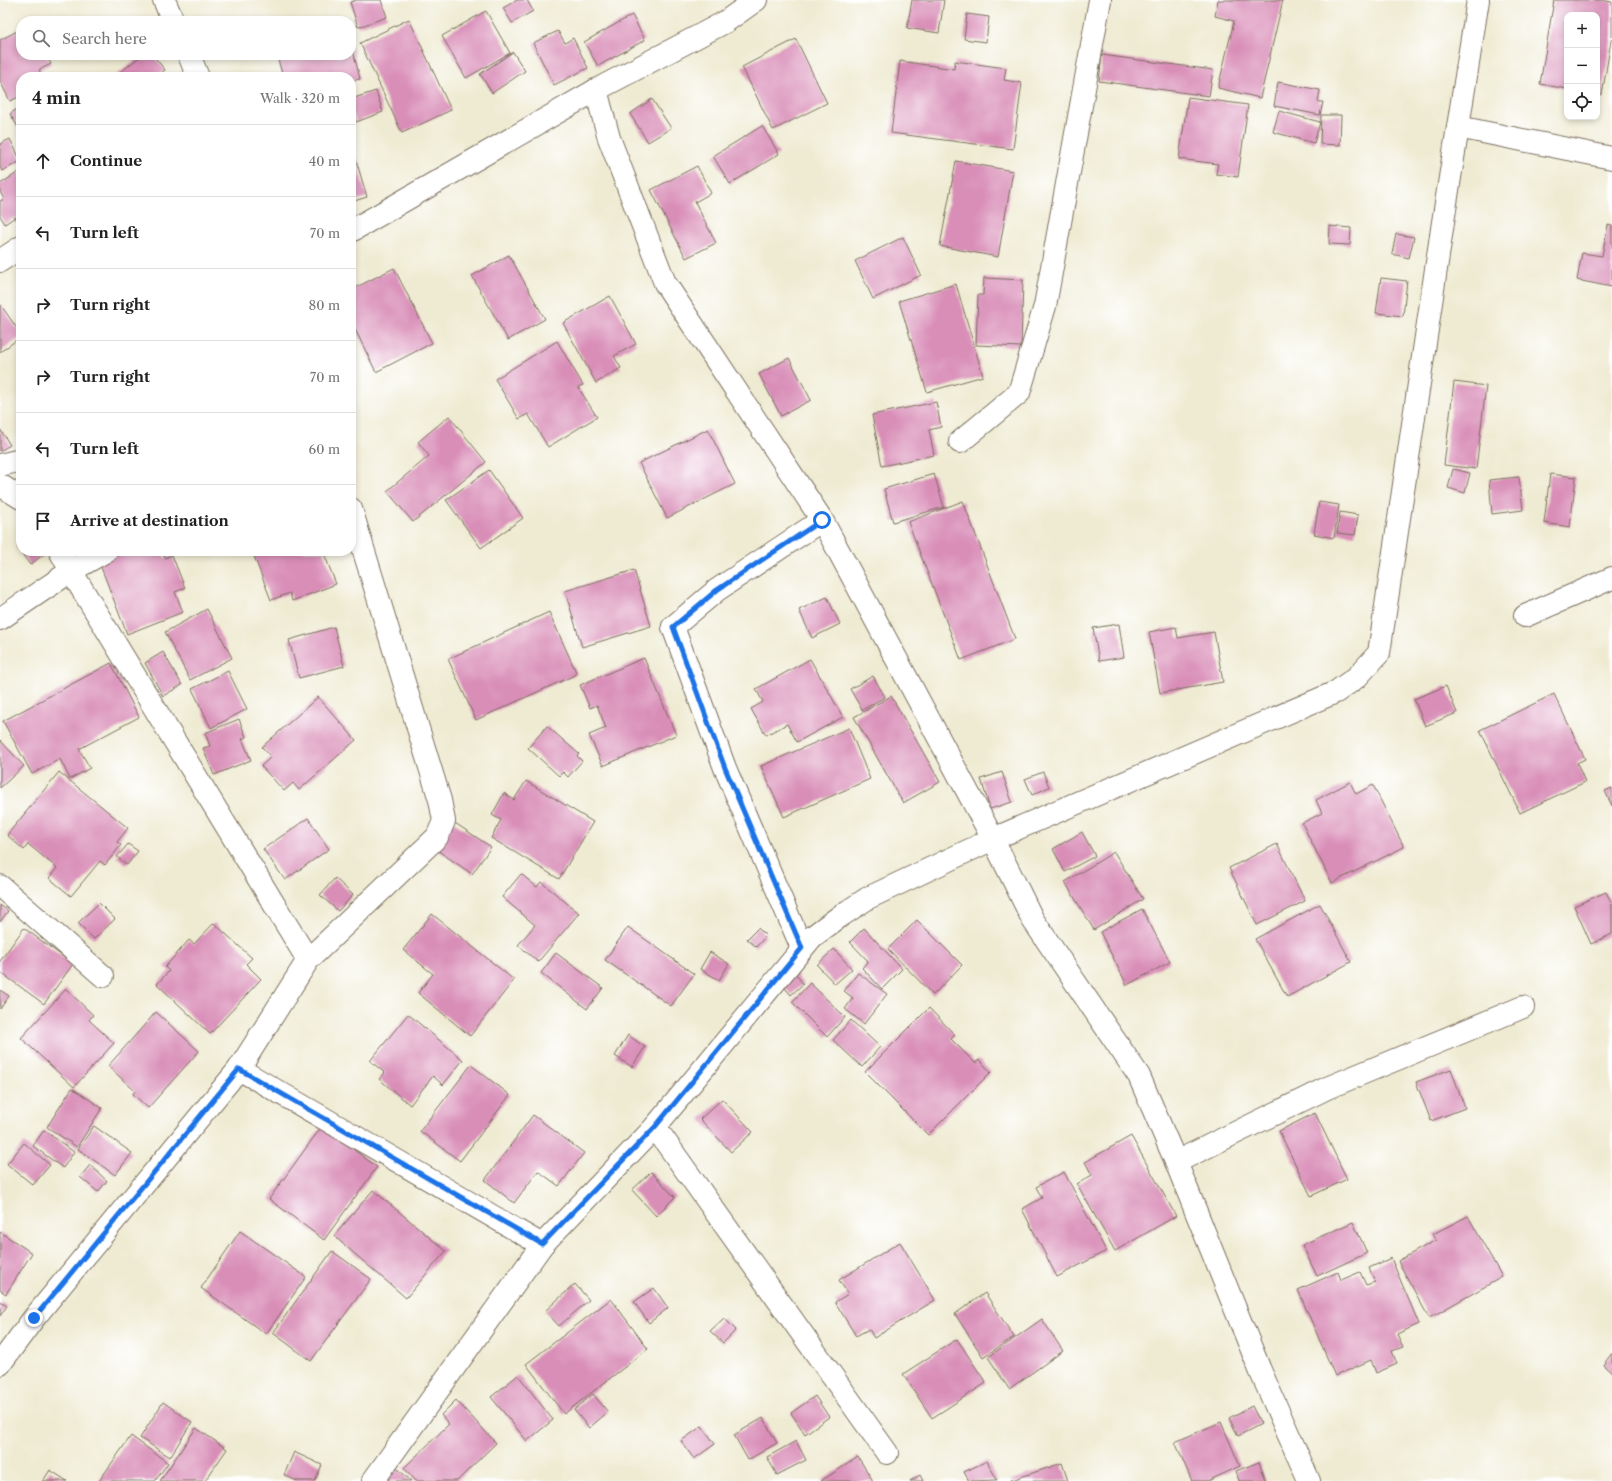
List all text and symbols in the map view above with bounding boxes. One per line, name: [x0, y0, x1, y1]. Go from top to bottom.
map controls: [1564, 12, 1600, 120]
button: +: [1564, 12, 1600, 48]
search box: [16, 16, 356, 60]
icon: search: [30, 27, 52, 49]
text: Search here: [62, 29, 147, 48]
button: −: [1564, 48, 1600, 84]
button: locate: [1564, 84, 1600, 120]
text: 4 min: [32, 88, 81, 108]
text: Walk · 320 m: [260, 90, 340, 106]
icon: ahead: [32, 150, 54, 172]
text: Continue: [70, 151, 142, 170]
text: 40 m: [309, 153, 340, 169]
icon: left: [32, 222, 54, 244]
text: Turn left: [70, 223, 139, 242]
text: 70 m: [310, 225, 340, 241]
icon: right: [32, 294, 54, 316]
text: Turn right: [70, 295, 150, 314]
text: 80 m: [308, 297, 340, 313]
icon: right: [32, 366, 54, 388]
text: Turn right: [70, 367, 150, 386]
text: 70 m: [310, 369, 340, 385]
icon: left: [32, 438, 54, 460]
text: Turn left: [70, 439, 139, 458]
text: 60 m: [309, 441, 340, 457]
icon: arrive: [32, 510, 54, 532]
text: Arrive at destination: [70, 511, 229, 530]
route start: [813, 511, 831, 529]
route end: [25, 1309, 43, 1327]

